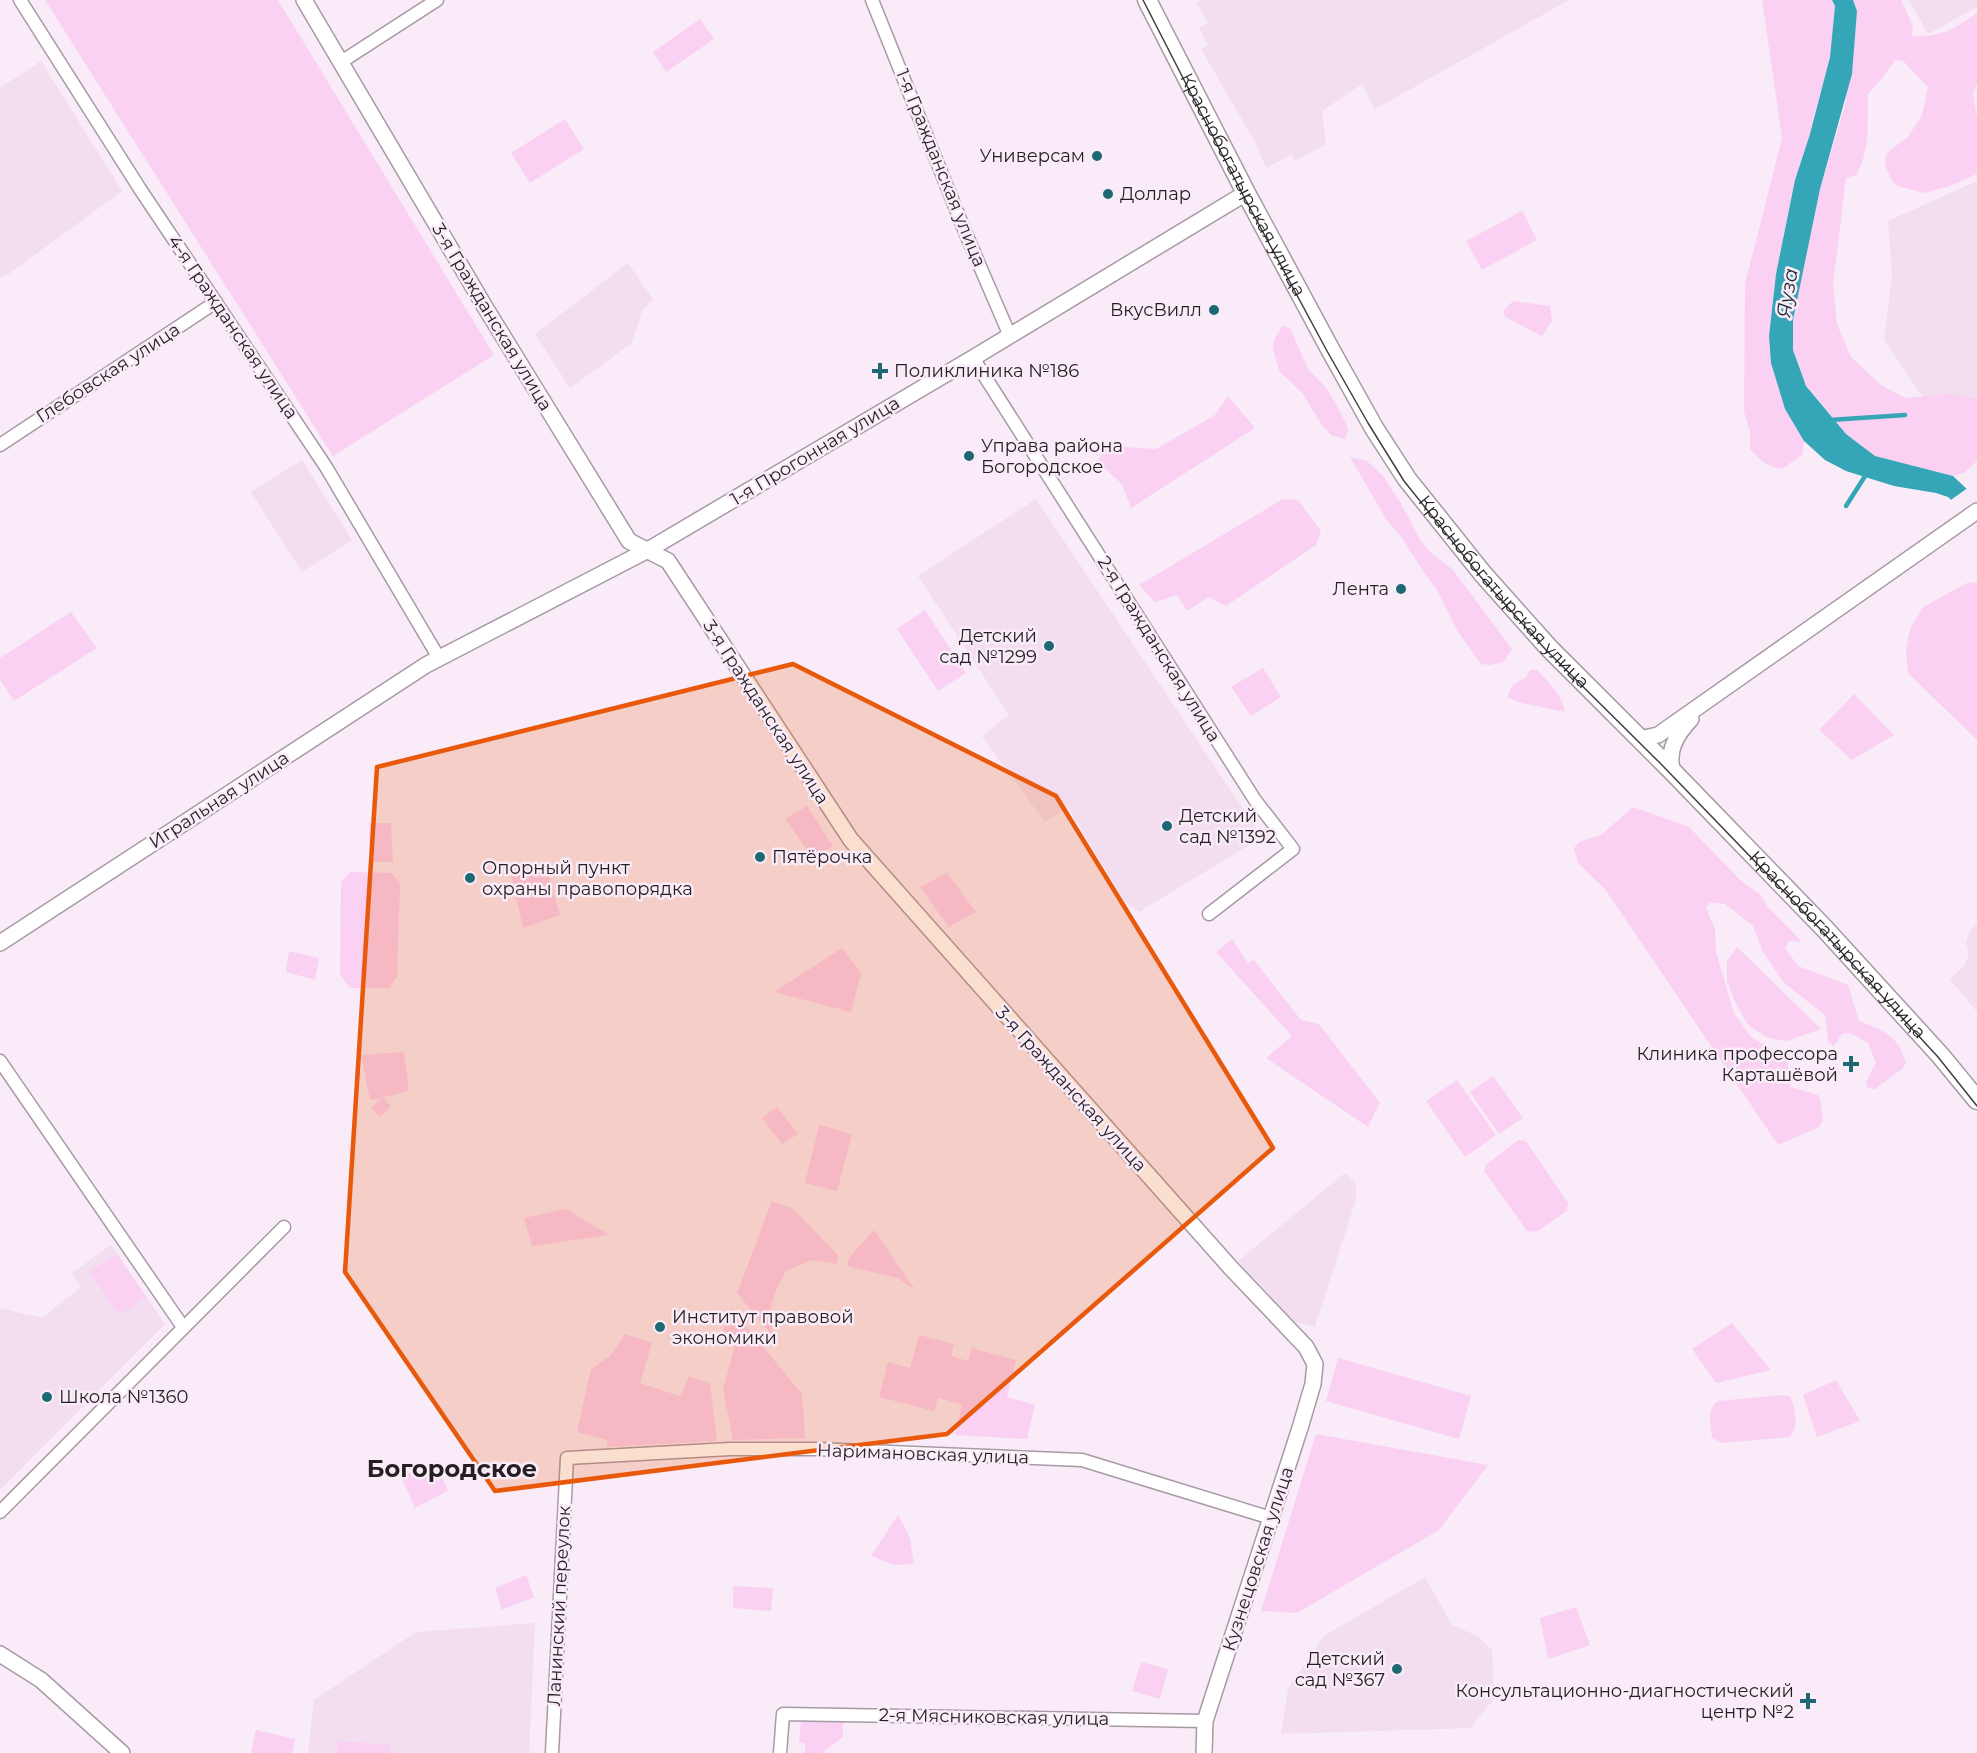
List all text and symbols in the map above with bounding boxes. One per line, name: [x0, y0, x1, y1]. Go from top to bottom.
street label: 1-я Гражданская улица: [891, 66, 991, 270]
street label: Краснобогатырская улица: [1175, 69, 1311, 300]
place label: Универсам: [980, 145, 1085, 167]
marker: Универсам: [1090, 149, 1104, 163]
place label: Доллар: [1120, 183, 1191, 205]
marker: Доллар: [1101, 187, 1115, 201]
street label: 3-я Гражданская улица: [427, 219, 557, 415]
street label: 4-я Гражданская улица: [163, 231, 303, 423]
water label: Яуза: [1771, 266, 1803, 320]
place label: ВкусВилл: [1110, 299, 1202, 321]
marker: ВкусВилл: [1207, 303, 1221, 317]
street label: Глебовская улица: [32, 318, 184, 428]
place label: Поликлиника №186: [894, 360, 1079, 382]
marker: Поликлиника №186: [871, 362, 889, 380]
street label: 1-я Прогонная улица: [726, 392, 904, 510]
place label: Управа района Богородское: [981, 435, 1123, 478]
marker: Управа района Богородское: [962, 449, 976, 463]
street label: Краснобогатырская улица: [1413, 491, 1594, 693]
street label: 2-я Гражданская улица: [1093, 552, 1225, 746]
place label: Лента: [1333, 578, 1389, 600]
marker: Лента: [1394, 582, 1408, 596]
street label: 3-я Гражданская улица: [698, 616, 834, 808]
place label: Детский сад №1299: [939, 625, 1037, 668]
marker: Детский сад №1299: [1042, 639, 1056, 653]
street label: Игральная улица: [145, 747, 293, 853]
place label: Детский сад №1392: [1179, 805, 1276, 848]
marker: Детский сад №1392: [1160, 819, 1174, 833]
place label: Пятёрочка: [772, 846, 872, 868]
street label: Краснобогатырская улица: [1744, 846, 1931, 1043]
marker: Пятёрочка: [753, 850, 767, 864]
place label: Опорный пункт охраны правопорядка: [482, 857, 693, 900]
marker: Опорный пункт охраны правопорядка: [463, 871, 477, 885]
street label: 3-я Гражданская улица: [991, 1002, 1151, 1176]
place label: Клиника профессора Карташёвой: [1636, 1043, 1838, 1086]
marker: Клиника профессора Карташёвой: [1842, 1055, 1860, 1073]
place label: Институт правовой экономики: [672, 1306, 854, 1349]
marker: Институт правовой экономики: [653, 1320, 667, 1334]
place label: Школа №1360: [59, 1386, 188, 1408]
marker: Школа №1360: [40, 1390, 54, 1404]
street label: Наримановская улица: [817, 1439, 1029, 1469]
district label: Богородское: [367, 1454, 537, 1483]
street label: Кузнецовская улица: [1218, 1464, 1298, 1654]
street label: Ланинский переулок: [543, 1505, 575, 1707]
place label: Детский сад №367: [1295, 1648, 1385, 1691]
marker: Детский сад №367: [1390, 1662, 1404, 1676]
place label: Консультационно-диагностический центр №2: [1456, 1680, 1794, 1723]
marker: Консультационно-диагностический центр №2: [1799, 1692, 1817, 1710]
street label: 2-я Мясниковская улица: [879, 1704, 1109, 1730]

